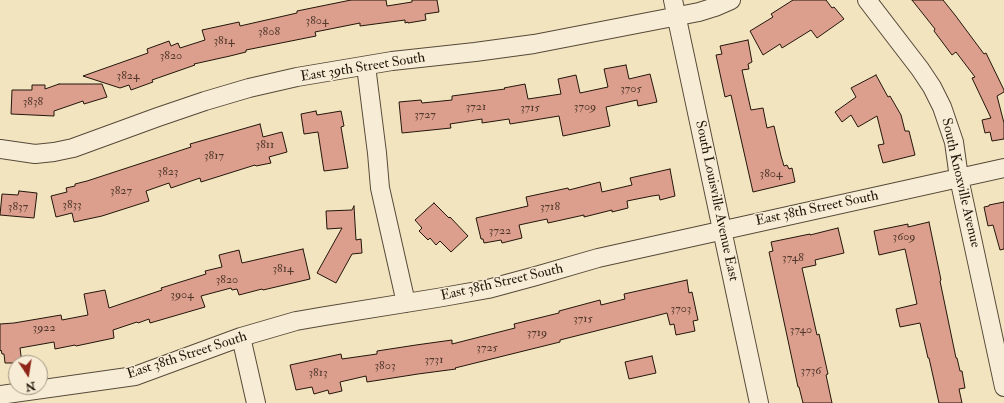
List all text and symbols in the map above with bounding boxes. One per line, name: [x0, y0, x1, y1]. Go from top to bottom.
house number: 3804: [306, 14, 328, 28]
house number: 3808: [258, 25, 280, 39]
house number: 3814: [214, 34, 234, 48]
house number: 3820: [160, 49, 182, 63]
street label: East 39th Street South: [300, 50, 426, 86]
house number: 3824: [117, 69, 139, 83]
house number: 3705: [620, 82, 642, 96]
house number: 3838: [23, 95, 43, 109]
house number: 3721: [466, 100, 486, 114]
house number: 3709: [574, 100, 596, 114]
house number: 3715: [520, 101, 540, 115]
house number: 3727: [414, 108, 436, 122]
street label: South Knoxville Avenue: [937, 117, 983, 249]
street label: South Louisville Avenue East: [691, 119, 741, 283]
house number: 3811: [256, 138, 274, 152]
house number: 3817: [204, 149, 224, 163]
house number: 3823: [158, 165, 178, 179]
house number: 3804: [760, 167, 782, 181]
house number: 3827: [110, 184, 132, 198]
street label: East 38th Street South: [754, 188, 880, 230]
house number: 3833: [62, 198, 82, 212]
house number: 3837: [8, 200, 28, 214]
house number: 3718: [540, 200, 560, 214]
house number: 3722: [489, 224, 511, 238]
house number: 3609: [893, 230, 915, 244]
house number: 3748: [782, 251, 804, 265]
street label: East 38th Street South: [439, 261, 565, 305]
house number: 3814: [273, 262, 293, 276]
house number: 3820: [216, 273, 238, 287]
house number: 3904: [170, 288, 194, 302]
house number: 3703: [671, 302, 691, 316]
house number: 3715: [573, 312, 593, 326]
house number: 3922: [33, 321, 55, 335]
house number: 3740: [790, 323, 812, 337]
house number: 3719: [527, 326, 547, 340]
street label: East 38th Street South: [125, 329, 249, 383]
house number: 3725: [476, 341, 498, 355]
house number: 3731: [424, 353, 444, 367]
north arrow: [8, 355, 48, 395]
house number: 3803: [375, 359, 395, 373]
house number: 3736: [801, 364, 821, 378]
house number: 3813: [308, 366, 328, 380]
text: N: [24, 379, 37, 394]

